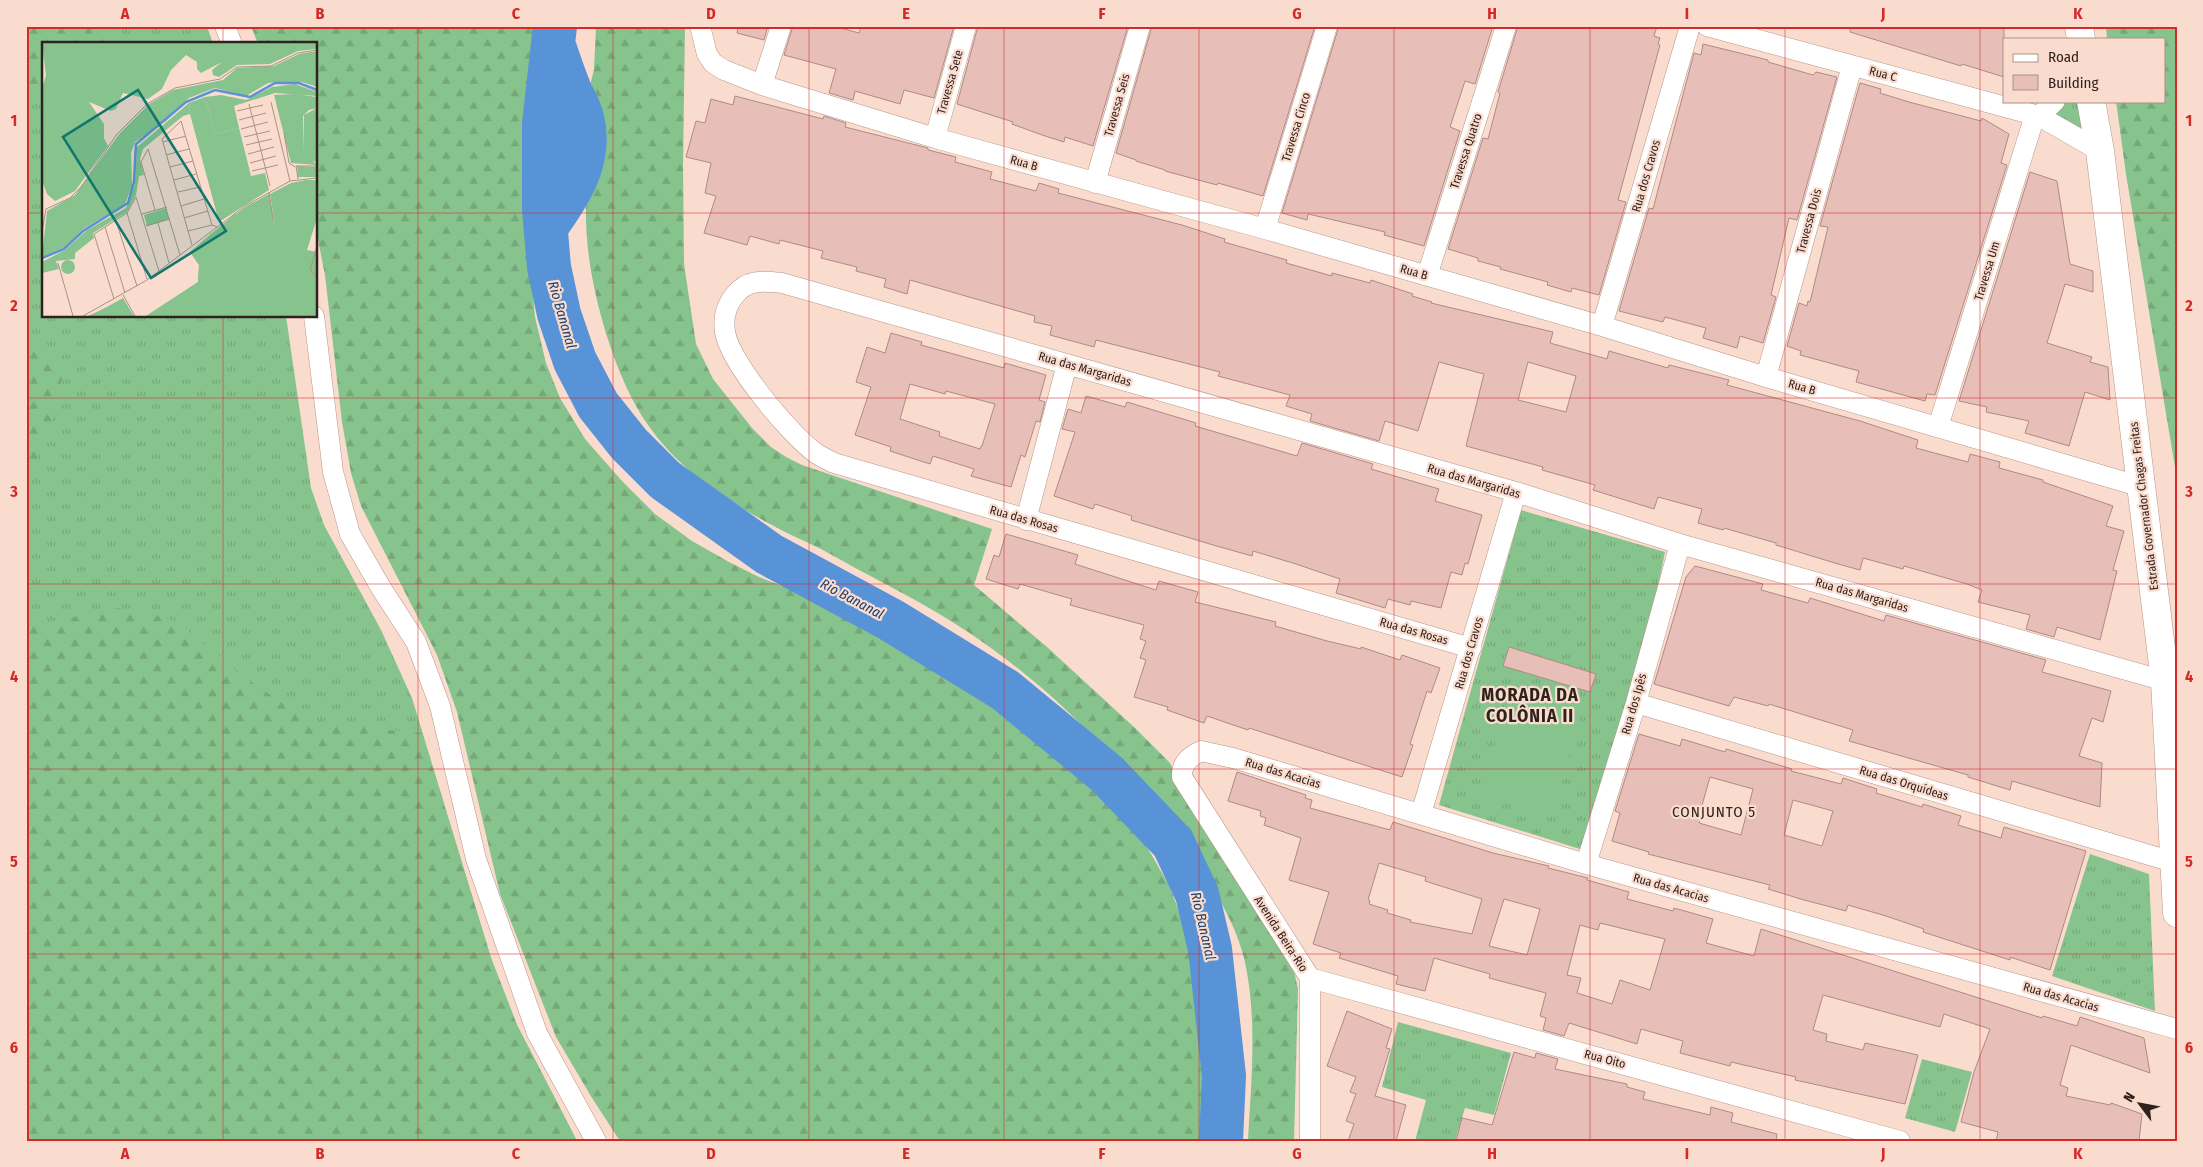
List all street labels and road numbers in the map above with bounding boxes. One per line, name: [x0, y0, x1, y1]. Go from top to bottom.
street label: Travessa Sete: [934, 48, 966, 116]
street label: Rua C: [1868, 64, 1898, 84]
street label: Travessa Seis: [1101, 72, 1133, 138]
street label: Travessa Cinco: [1279, 91, 1313, 163]
street label: Travessa Quatro: [1447, 112, 1485, 190]
street label: Rua dos Cravos: [1629, 138, 1663, 214]
street label: Rua B: [1009, 152, 1040, 174]
street label: Travessa Dois: [1794, 187, 1824, 255]
street label: Travessa Um: [1971, 240, 2003, 302]
street label: Rua B: [1399, 261, 1430, 283]
street label: Rua das Margaridas: [1037, 349, 1133, 389]
street label: Rua B: [1787, 376, 1818, 398]
street label: Estrada Governador Chagas Freitas: [2127, 421, 2161, 591]
street label: Rua das Margaridas: [1426, 461, 1522, 501]
street label: Rua das Rosas: [988, 503, 1060, 535]
street label: Rua das Margaridas: [1814, 575, 1910, 615]
street label: Rua das Rosas: [1378, 615, 1450, 647]
street label: Rua dos Cravos: [1452, 615, 1486, 691]
street label: Rua dos Ipês: [1619, 672, 1649, 736]
street label: Rua das Acacias: [1244, 755, 1322, 791]
street label: Rua das Orquídeas: [1858, 763, 1950, 803]
street label: Rua das Acacias: [1632, 871, 1710, 905]
street label: Avenida Beira-Rio: [1251, 894, 1311, 974]
street label: Rua das Acacias: [2022, 980, 2100, 1014]
street label: Rua Oito: [1583, 1047, 1627, 1071]

